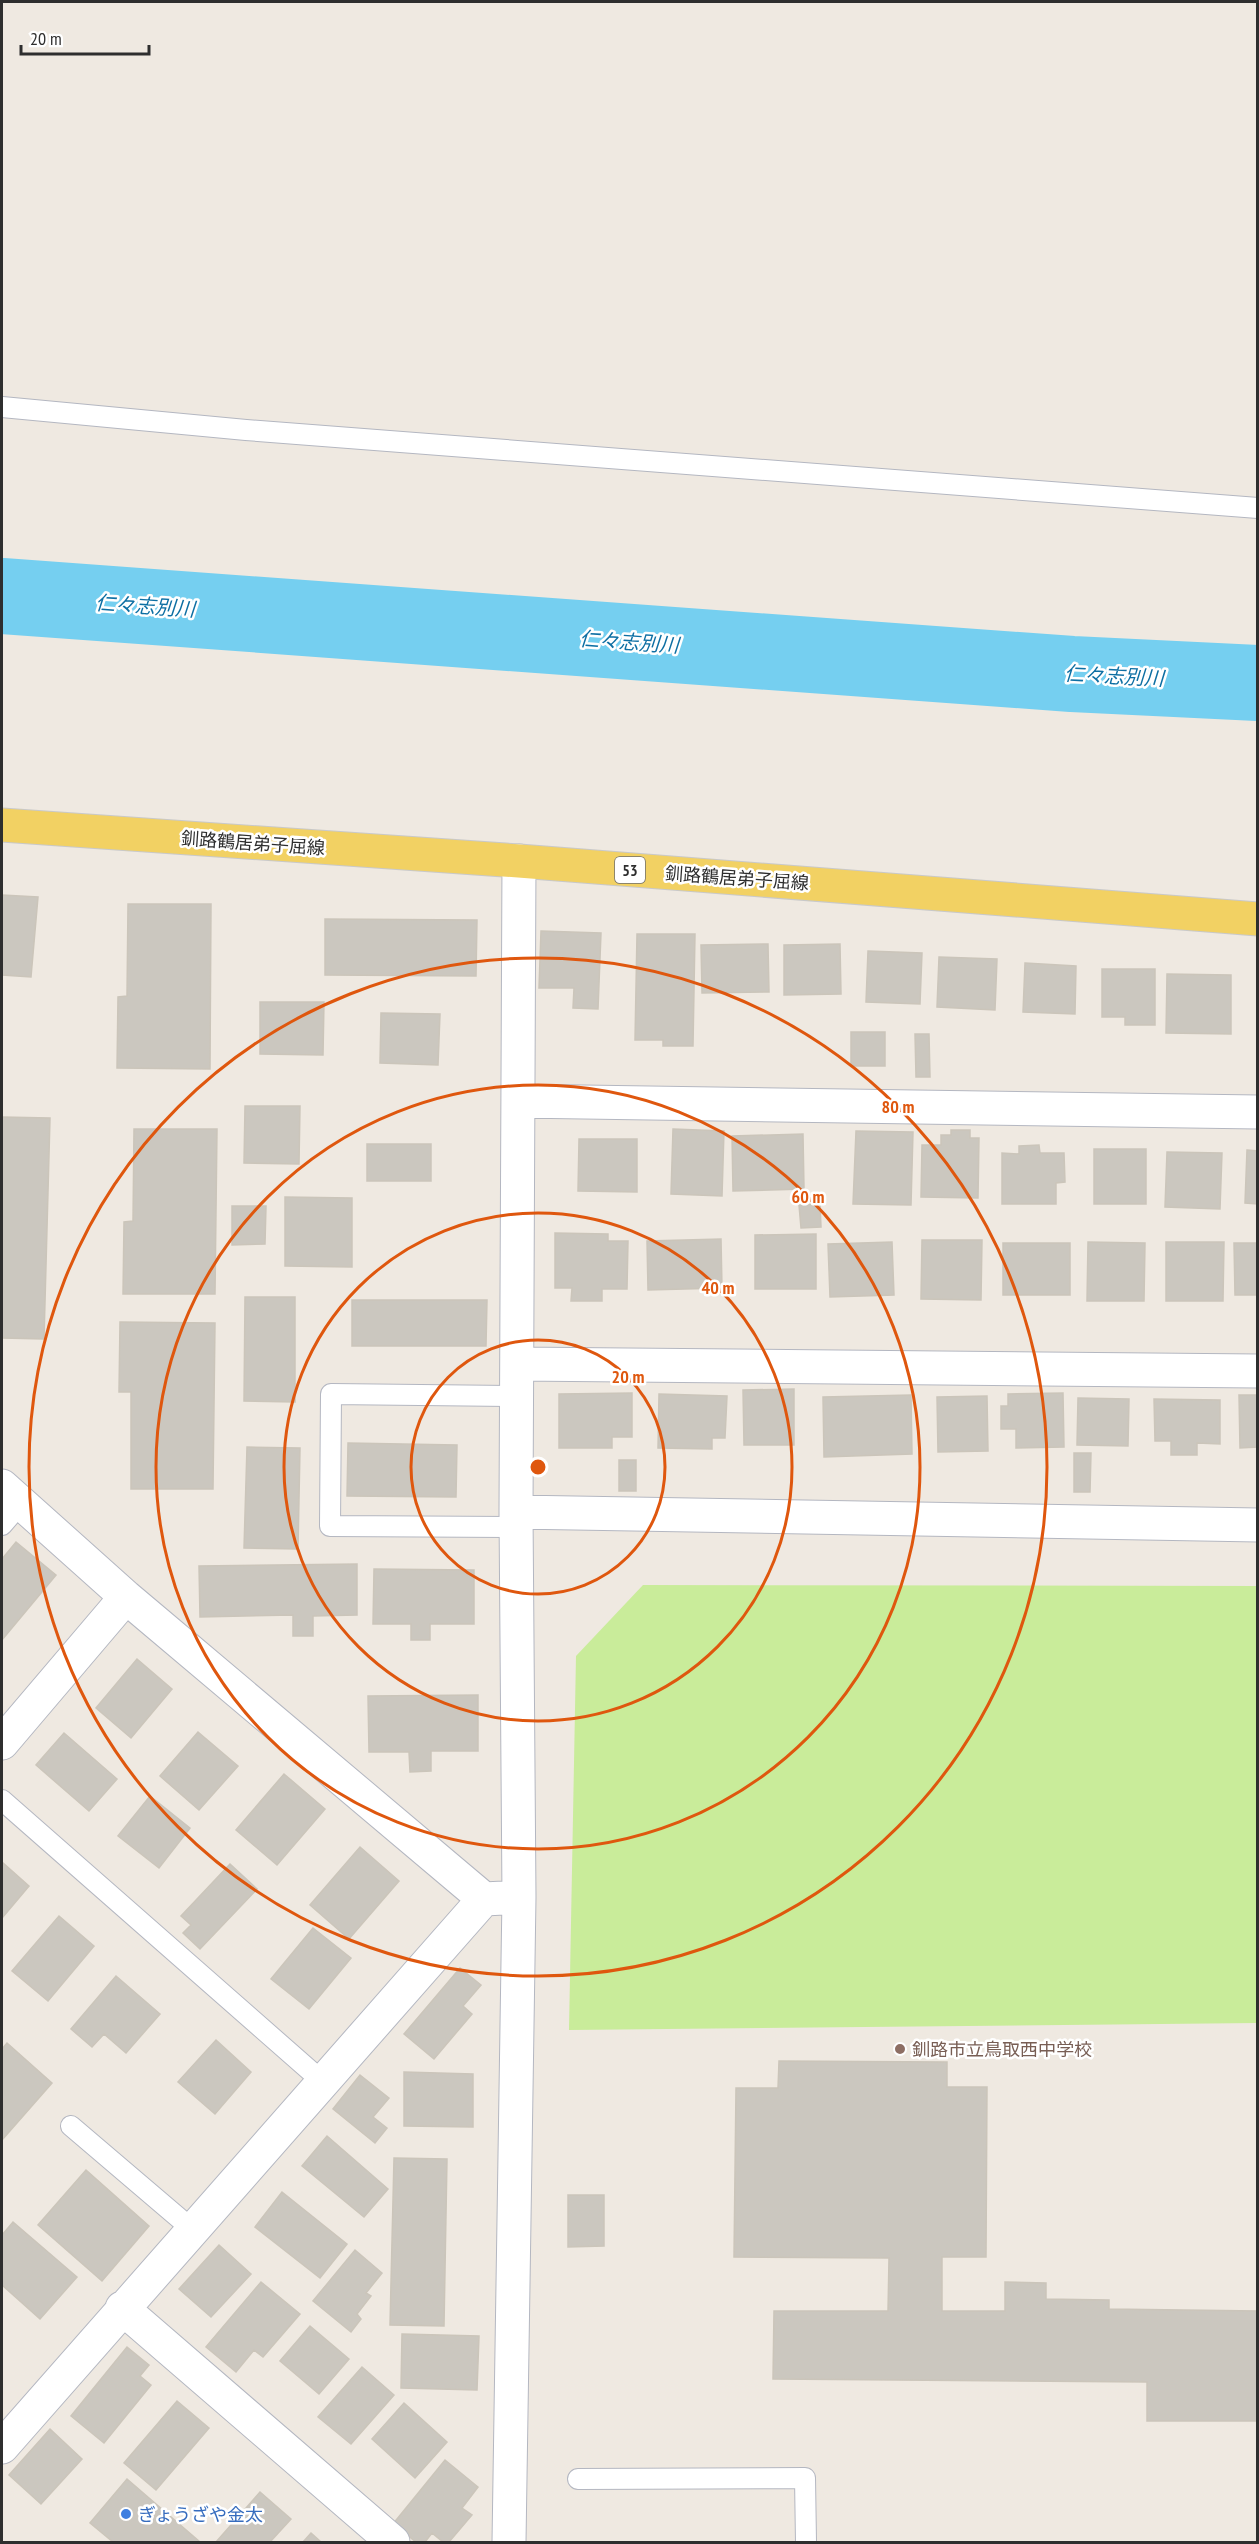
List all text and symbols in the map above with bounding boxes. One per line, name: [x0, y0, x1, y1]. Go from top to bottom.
scale bar: [21, 18, 148, 56]
text: 20 m: [30, 27, 62, 50]
water label: 仁々志別川: [94, 590, 198, 623]
water label: 仁々志別川: [578, 626, 682, 659]
water label: 仁々志別川: [1063, 660, 1167, 692]
street label: 釧路鶴居弟子屈線: [180, 827, 326, 859]
road number: 53: [615, 857, 645, 883]
street label: 釧路鶴居弟子屈線: [664, 862, 810, 894]
text: 80 m: [882, 1095, 914, 1118]
text: 60 m: [792, 1185, 824, 1208]
text: 40 m: [702, 1276, 734, 1299]
text: 20 m: [612, 1365, 644, 1388]
centre of rings: [528, 1457, 548, 1477]
place label: 釧路市立鳥取西中学校: [912, 2038, 1092, 2061]
marker: 釧路市立鳥取西中学校: [893, 2042, 907, 2056]
place label: ぎょうざや金太: [138, 2503, 263, 2526]
marker: ぎょうざや金太: [119, 2507, 133, 2521]

